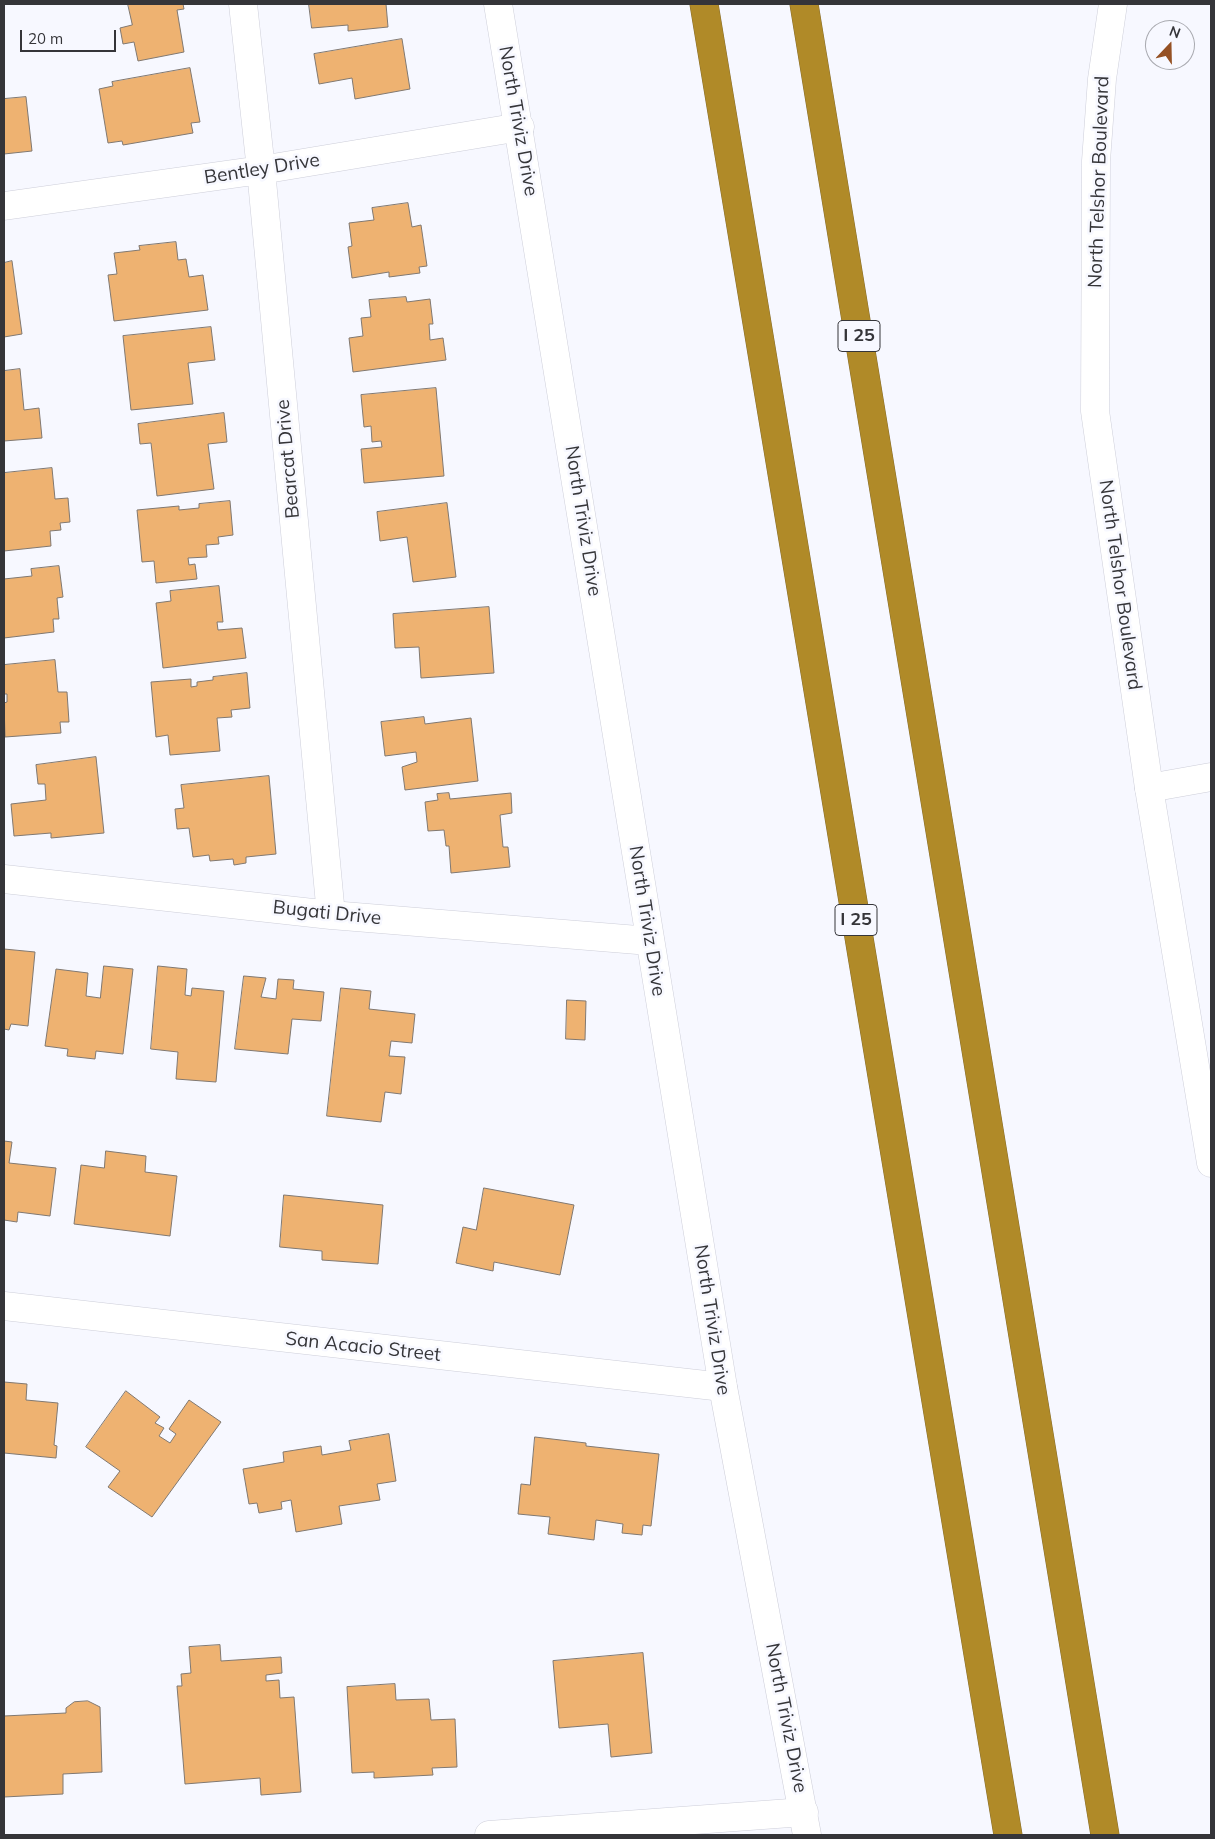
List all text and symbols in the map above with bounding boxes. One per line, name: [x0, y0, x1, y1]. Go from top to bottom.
scale bar: [22, 20, 119, 52]
north arrow: [1145, 20, 1195, 70]
text: N: [1167, 22, 1183, 42]
text: 20 m: [28, 29, 63, 48]
street label: North Triviz Drive: [494, 44, 542, 198]
street label: North Telshor Boulevard: [1084, 76, 1114, 288]
street label: Bentley Drive: [203, 149, 321, 189]
road number: I 25: [838, 321, 880, 352]
street label: Bearcat Drive: [271, 398, 305, 520]
street label: North Triviz Drive: [560, 444, 606, 598]
street label: North Telshor Boulevard: [1094, 478, 1146, 692]
street label: North Triviz Drive: [624, 844, 670, 998]
street label: Bugati Drive: [272, 896, 382, 930]
road number: I 25: [835, 904, 877, 936]
street label: North Triviz Drive: [689, 1243, 735, 1397]
street label: San Acacio Street: [284, 1327, 442, 1367]
street label: North Triviz Drive: [760, 1641, 812, 1795]

